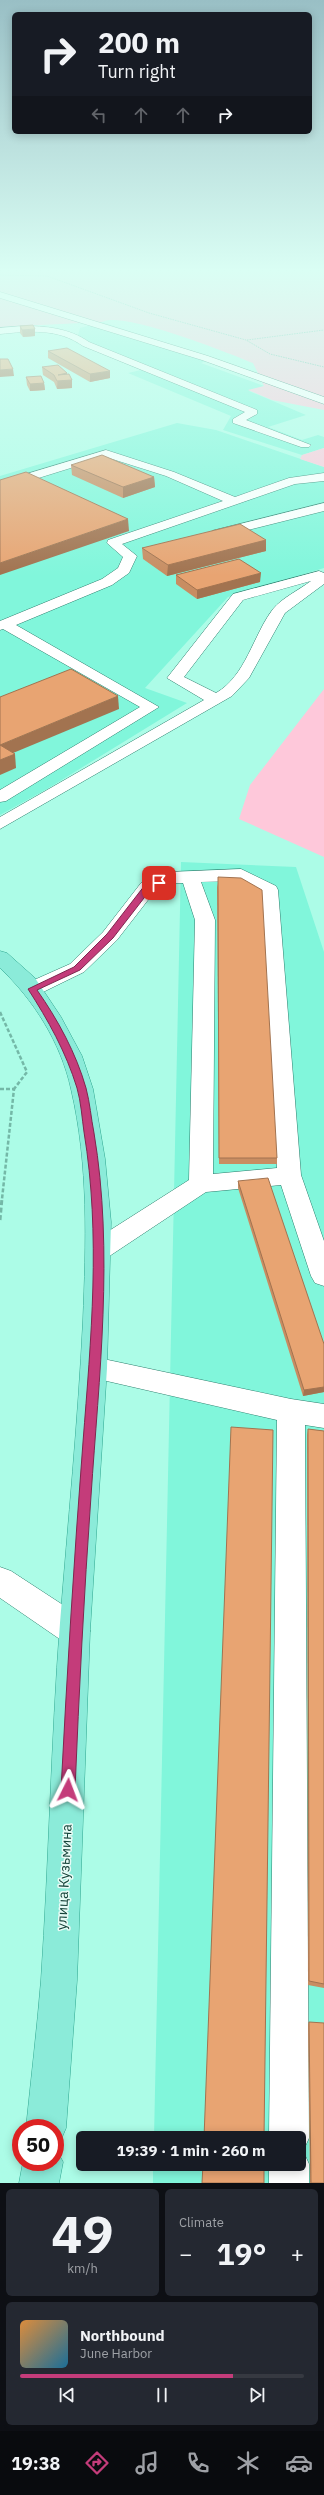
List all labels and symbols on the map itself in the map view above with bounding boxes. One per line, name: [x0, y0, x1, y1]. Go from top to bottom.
pin: [142, 866, 176, 900]
position arrow: [47, 1769, 89, 1811]
street label: улица Кузьмина: [52, 1823, 76, 1930]
speed limit sign: 50: [12, 2119, 64, 2171]

